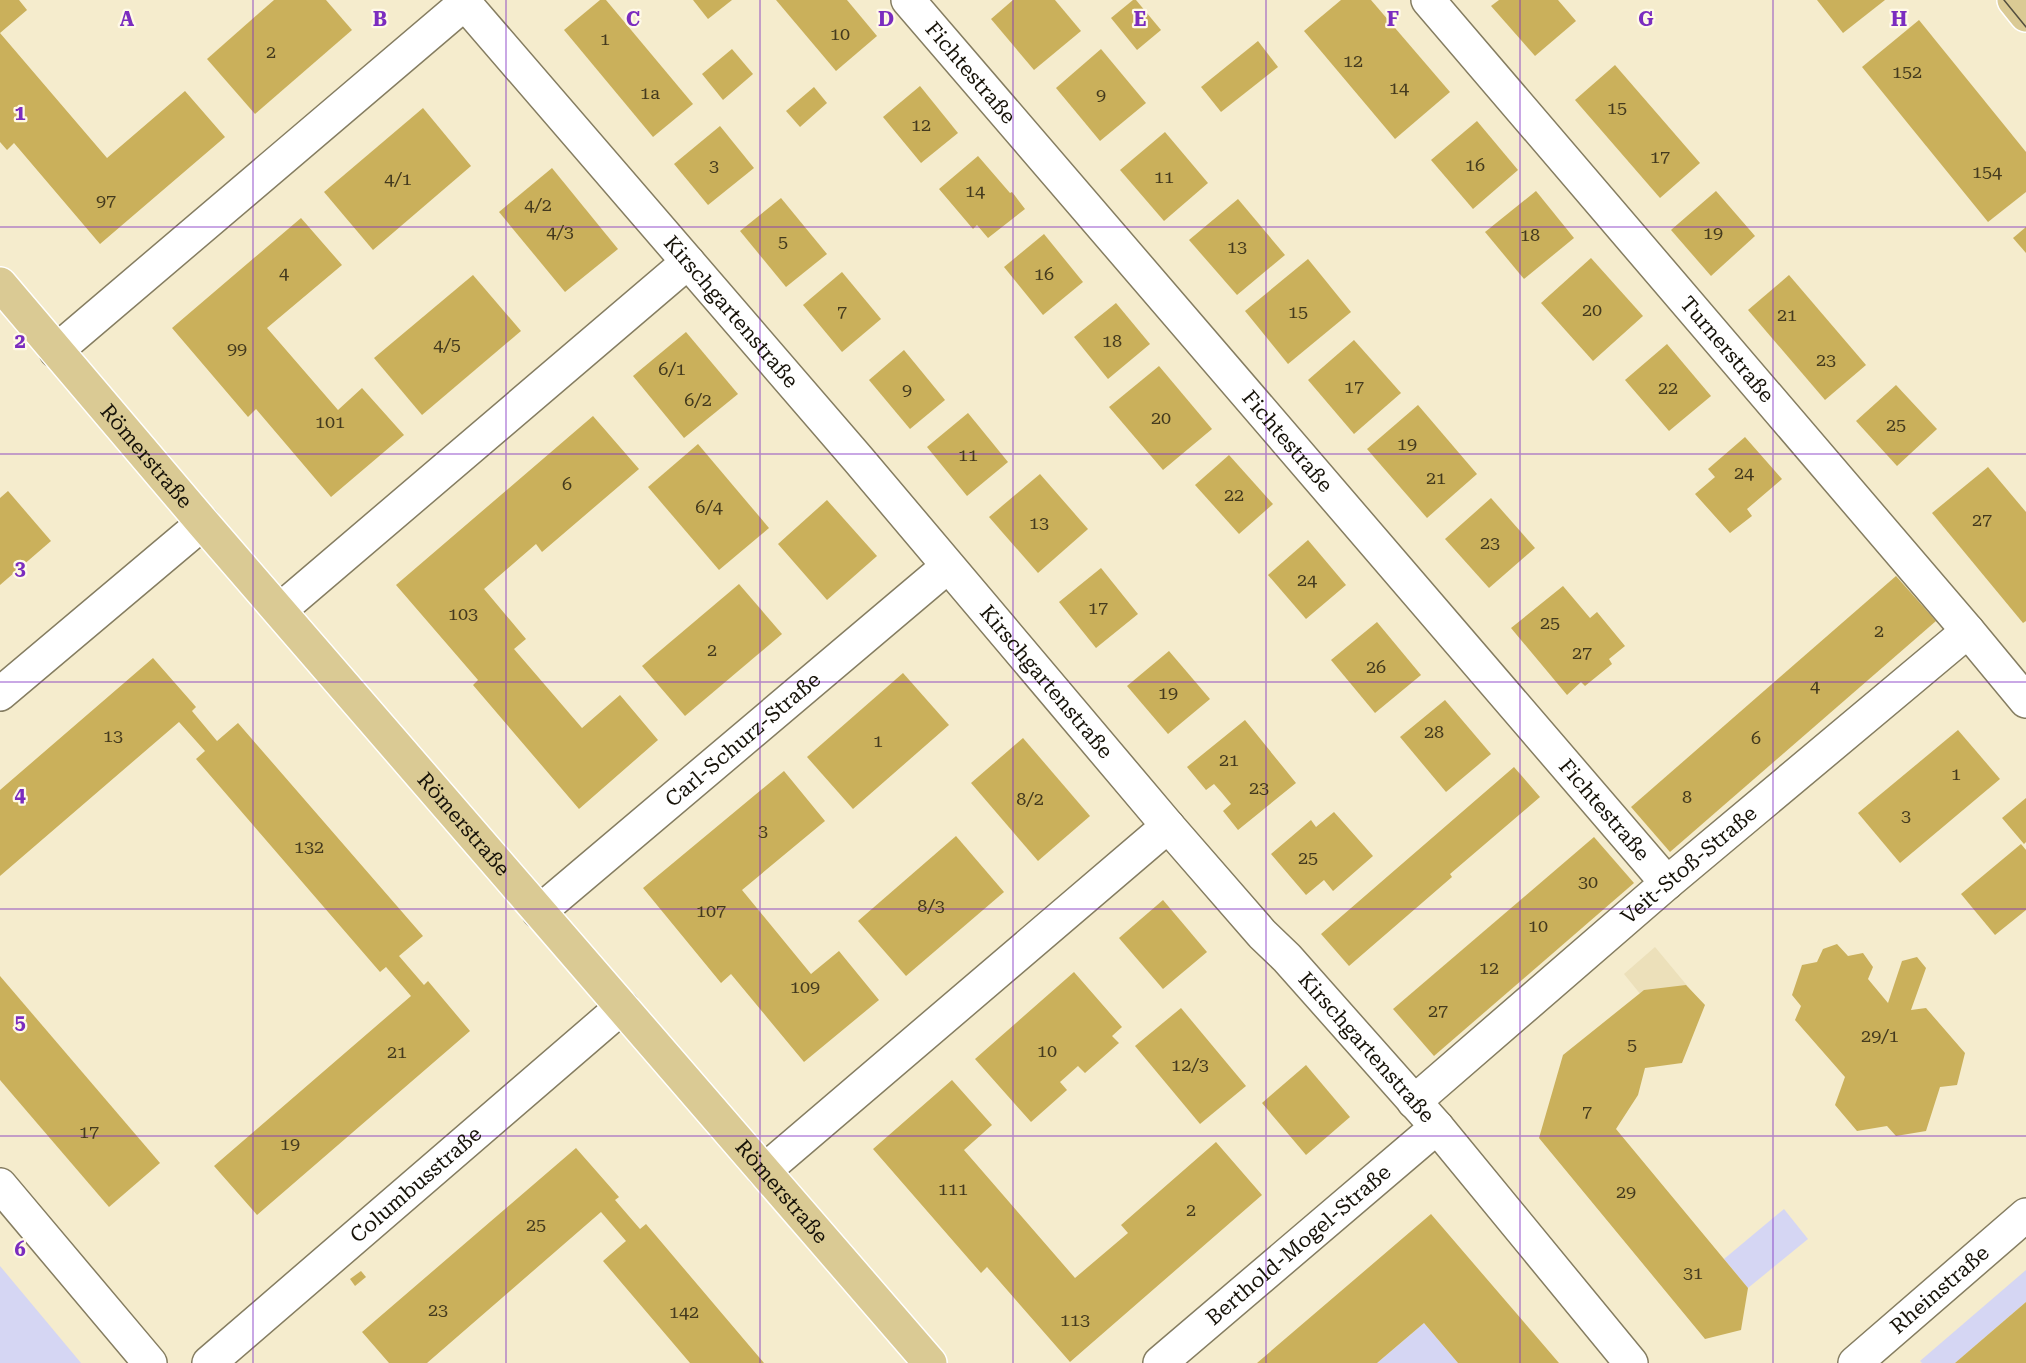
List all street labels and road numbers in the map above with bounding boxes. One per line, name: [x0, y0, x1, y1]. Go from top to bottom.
street label: Fichtestraße: [920, 17, 1021, 128]
street label: Kirschgartenstraße: [659, 231, 803, 393]
street label: Turnerstraße: [1675, 292, 1779, 407]
street label: Fichtestraße: [1237, 386, 1338, 497]
street label: Römerstraße: [95, 399, 197, 513]
street label: Kirschgartenstraße: [975, 601, 1118, 763]
street label: Carl-Schurz-Straße: [660, 667, 825, 812]
street label: Fichtestraße: [1554, 754, 1654, 866]
street label: Römerstraße: [413, 768, 515, 881]
street label: Veit-Stoß-Straße: [1616, 801, 1762, 929]
street label: Kirschgartenstraße: [1293, 967, 1439, 1127]
street label: Columbusstraße: [345, 1122, 486, 1248]
street label: Römerstraße: [731, 1135, 833, 1248]
street label: Berthold-Mogel-Straße: [1201, 1160, 1396, 1330]
street label: Rheinstraße: [1886, 1241, 1994, 1339]

